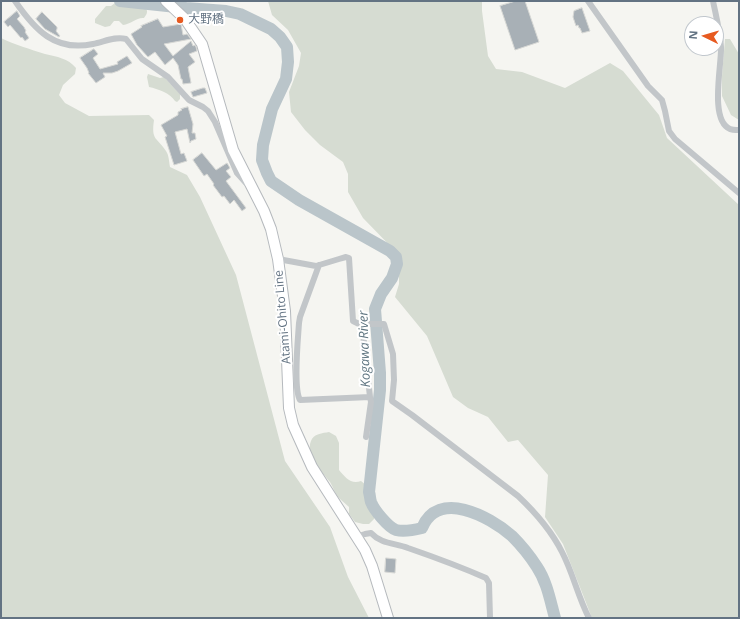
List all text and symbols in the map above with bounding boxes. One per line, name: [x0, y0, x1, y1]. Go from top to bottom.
place label: 大野橋: [188, 13, 224, 27]
marker: 大野橋: [175, 15, 185, 25]
north arrow: [684, 16, 724, 56]
text: N: [685, 30, 700, 40]
street label: Atami-Ohito Line: [272, 269, 294, 365]
water label: Kogawa River: [356, 310, 374, 388]

